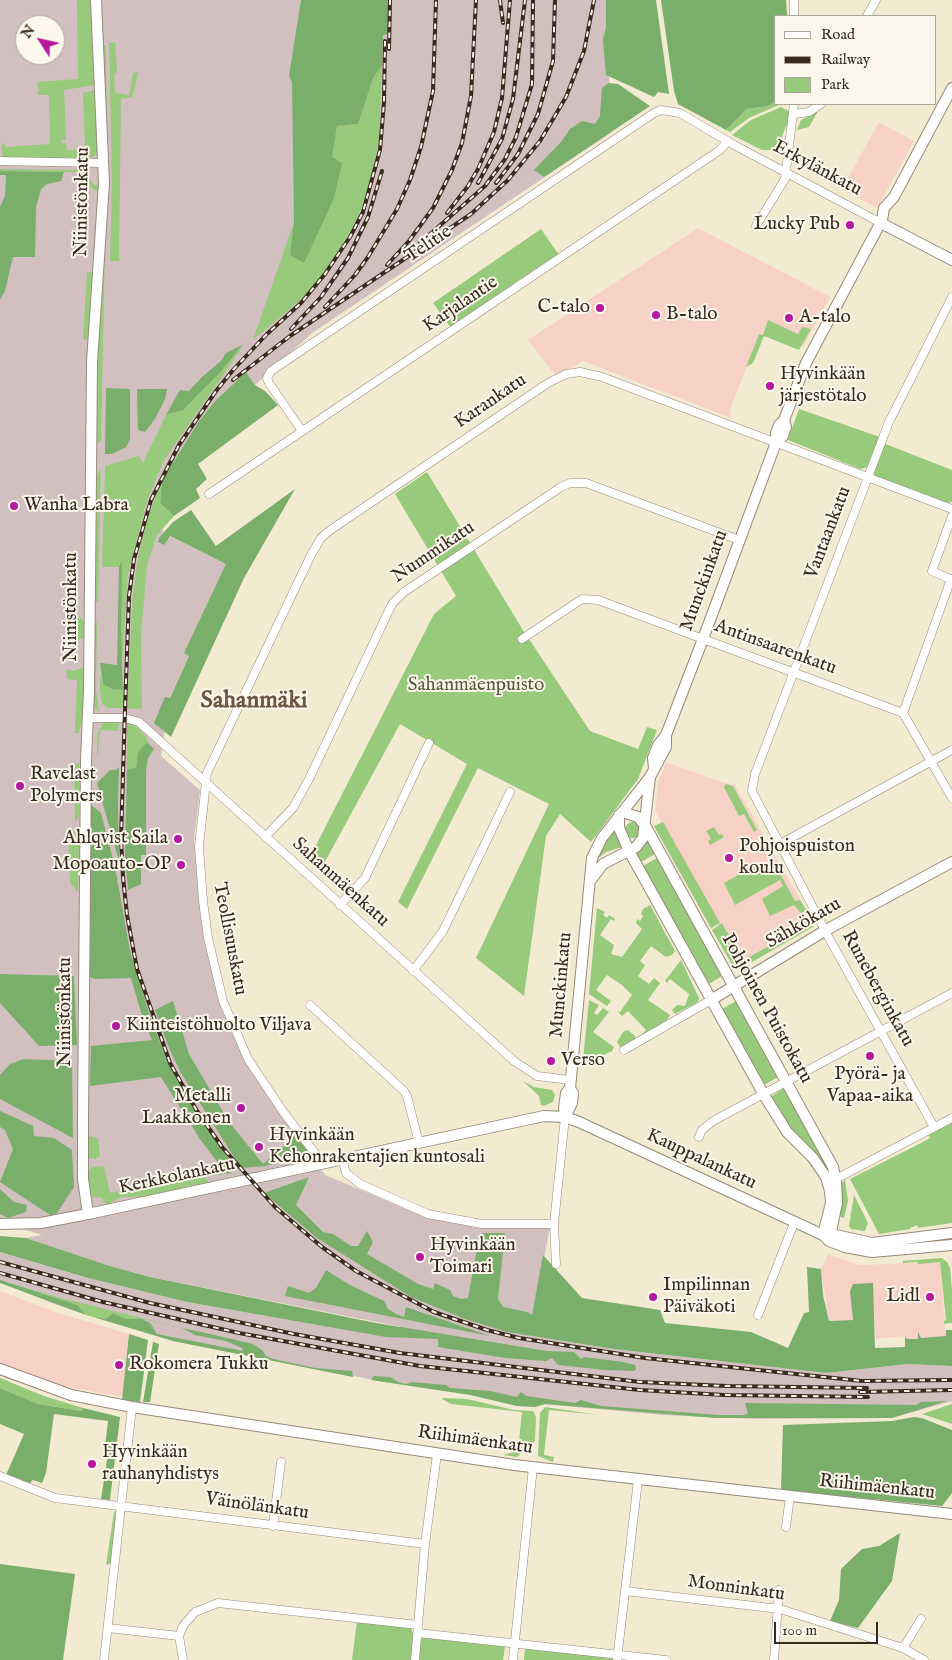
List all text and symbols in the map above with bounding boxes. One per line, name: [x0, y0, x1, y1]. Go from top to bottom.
north arrow: [15, 15, 65, 65]
legend: [774, 15, 937, 105]
text: N: [18, 22, 39, 42]
text: Road: [821, 25, 855, 44]
text: Railway: [821, 50, 870, 69]
text: Park: [821, 75, 850, 94]
street label: Erkylänkatu: [769, 136, 865, 202]
street label: Niinistönkatu: [71, 147, 95, 257]
place label: Lucky Pub: [754, 214, 840, 236]
marker: Lucky Pub: [844, 219, 856, 231]
street label: Telitie: [401, 221, 457, 269]
street label: Karjalantie: [419, 272, 503, 338]
place label: C-talo: [538, 297, 590, 319]
marker: C-talo: [594, 302, 606, 314]
place label: B-talo: [666, 304, 717, 326]
place label: A-talo: [799, 307, 851, 329]
marker: B-talo: [650, 309, 662, 321]
marker: A-talo: [783, 312, 795, 324]
place label: Hyvinkään järjestötalo: [780, 364, 866, 408]
street label: Karankatu: [451, 370, 531, 434]
marker: Hyvinkään järjestötalo: [764, 380, 776, 392]
street label: Vantaankatu: [801, 483, 857, 583]
place label: Wanha Labra: [24, 495, 129, 517]
marker: Wanha Labra: [8, 500, 20, 512]
street label: Nummikatu: [388, 517, 480, 589]
street label: Munckinkatu: [676, 527, 734, 635]
street label: Niinistönkatu: [61, 552, 83, 662]
street label: Antinsaarenkatu: [711, 615, 839, 681]
park label: Sahanmäenpuisto: [408, 675, 544, 697]
district label: Sahanmäki: [201, 688, 307, 716]
place label: Ravelast Polymers: [30, 764, 102, 808]
marker: Ravelast Polymers: [14, 780, 26, 792]
place label: Ahlqvist Saila: [63, 828, 168, 850]
marker: Ahlqvist Saila: [172, 833, 184, 845]
street label: Sahanmäenkatu: [287, 833, 393, 933]
place label: Pohjoispuiston koulu: [739, 836, 855, 880]
marker: Pohjoispuiston koulu: [723, 852, 735, 864]
place label: Mopoauto-OP: [52, 854, 171, 876]
marker: Mopoauto-OP: [175, 859, 187, 871]
street label: Teollisuuskatu: [207, 881, 251, 997]
street label: Sähkökatu: [762, 893, 846, 955]
street label: Runeberginkatu: [836, 927, 918, 1051]
street label: Pohjoinen Puistokatu: [715, 930, 817, 1088]
street label: Munckinkatu: [546, 931, 578, 1039]
street label: Niinistönkatu: [55, 957, 77, 1067]
place label: Kiinteistöhuolto Viljava: [126, 1015, 311, 1037]
marker: Kiinteistöhuolto Viljava: [110, 1020, 122, 1032]
place label: Verso: [561, 1050, 605, 1072]
marker: Pyörä- ja Vapaa-aika: [864, 1050, 876, 1062]
marker: Verso: [545, 1055, 557, 1067]
place label: Pyörä- ja Vapaa-aika: [827, 1064, 913, 1108]
place label: Metalli Laakkonen: [142, 1086, 231, 1130]
marker: Metalli Laakkonen: [235, 1102, 247, 1114]
place label: Hyvinkään Kehonrakentajien kuntosali: [269, 1125, 485, 1169]
street label: Kauppalankatu: [642, 1125, 760, 1195]
marker: Hyvinkään Kehonrakentajien kuntosali: [253, 1141, 265, 1153]
street label: Kerkkolankatu: [117, 1154, 237, 1200]
place label: Hyvinkään Toimari: [430, 1235, 516, 1279]
marker: Hyvinkään Toimari: [414, 1251, 426, 1263]
place label: Impilinnan Päiväkoti: [663, 1275, 750, 1319]
place label: Lidl: [886, 1286, 920, 1308]
marker: Impilinnan Päiväkoti: [647, 1291, 659, 1303]
marker: Lidl: [924, 1291, 936, 1303]
place label: Rokomera Tukku: [129, 1354, 269, 1376]
marker: Rokomera Tukku: [113, 1359, 125, 1371]
street label: Riihimäenkatu: [416, 1422, 534, 1460]
place label: Hyvinkään rauhanyhdistys: [102, 1442, 219, 1486]
marker: Hyvinkään rauhanyhdistys: [86, 1458, 98, 1470]
street label: Riihimäenkatu: [818, 1471, 936, 1505]
street label: Väinölänkatu: [204, 1488, 310, 1526]
street label: Monninkatu: [686, 1571, 786, 1607]
scale bar: [777, 1612, 881, 1644]
text: 100 m: [782, 1621, 817, 1640]

